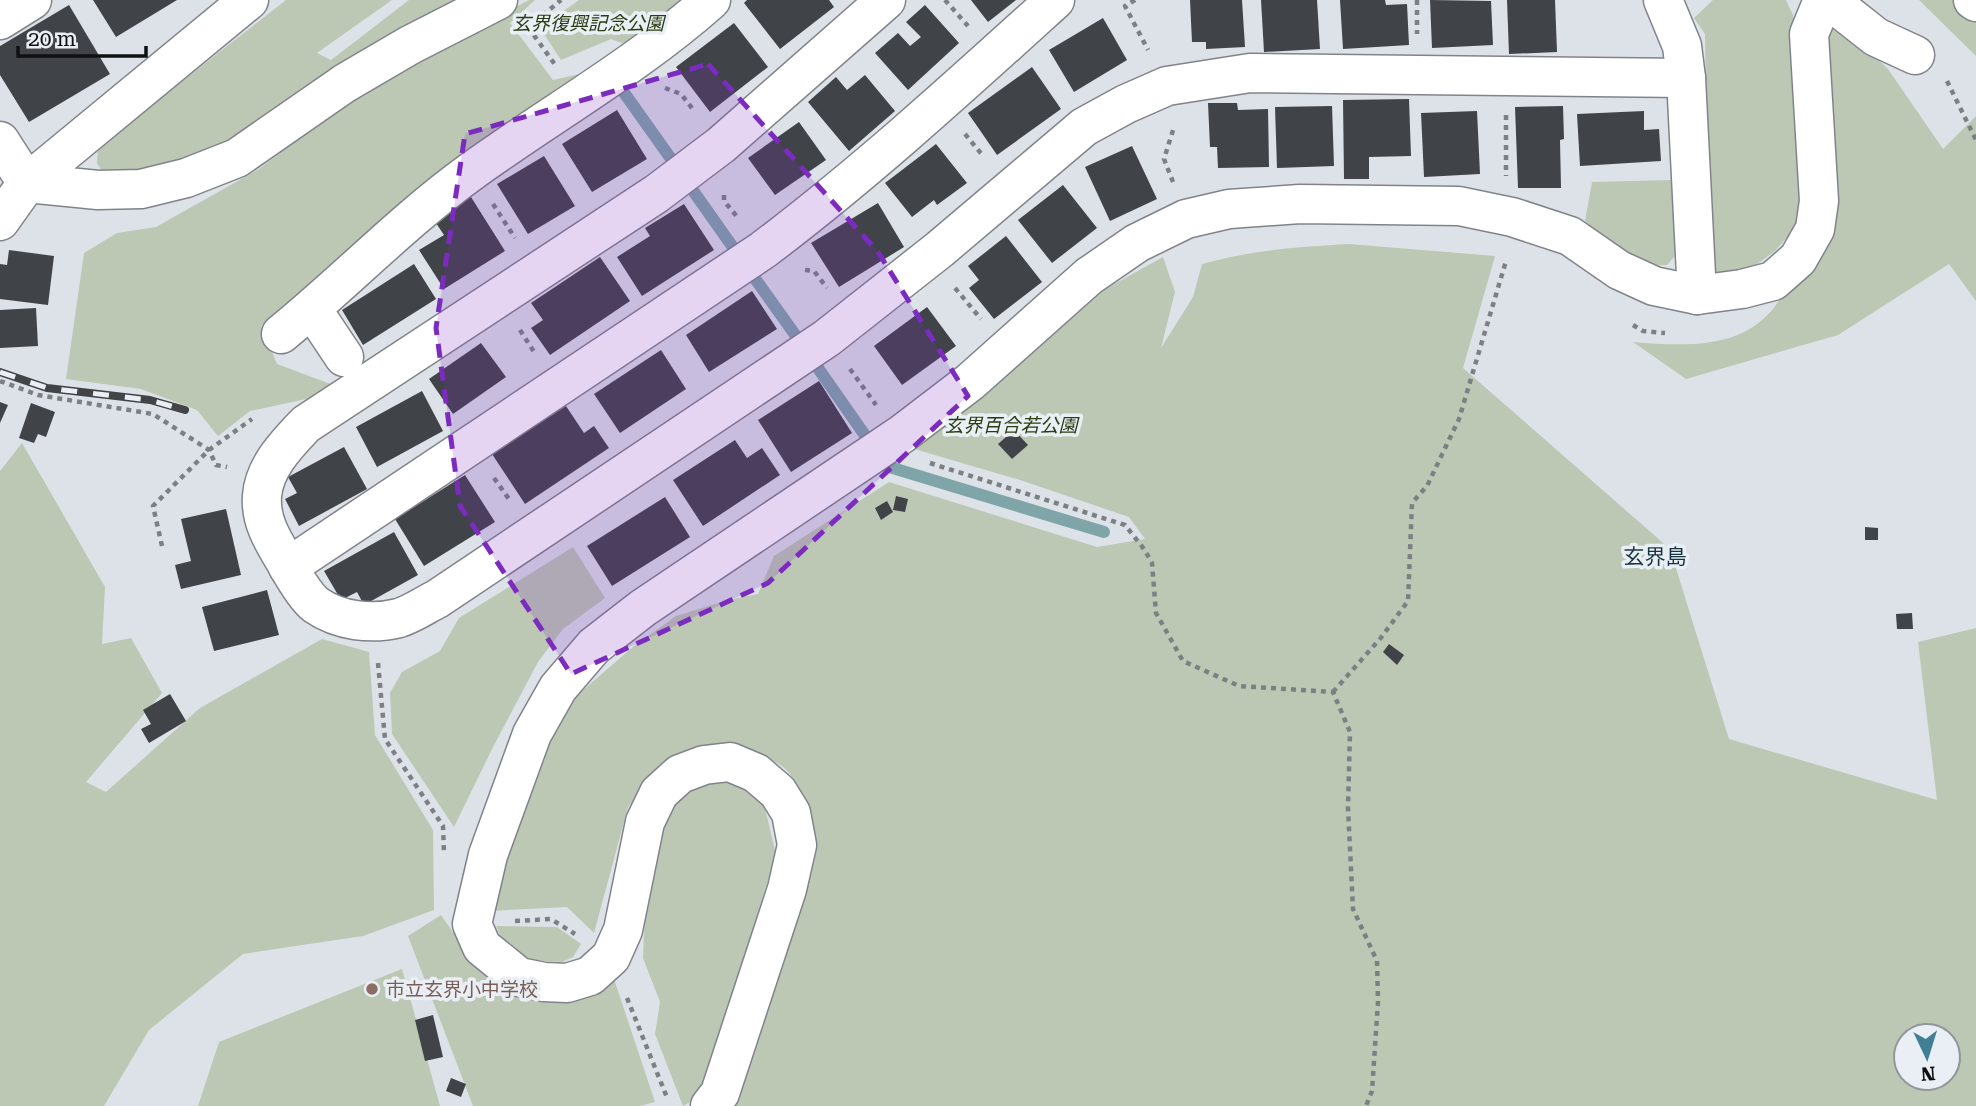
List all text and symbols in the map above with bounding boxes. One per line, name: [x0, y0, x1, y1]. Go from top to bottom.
park label: 玄界復興記念公園: [512, 12, 667, 35]
scale bar: [18, 14, 145, 58]
text: 20 m: [28, 27, 76, 51]
park label: 玄界百合若公園: [944, 414, 1080, 437]
district label: 玄界島: [1624, 545, 1687, 569]
place label: 市立玄界小中学校: [386, 978, 538, 1001]
marker: 市立玄界小中学校: [364, 981, 380, 997]
north arrow: [1892, 1022, 1962, 1092]
text: N: [1920, 1061, 1936, 1085]

